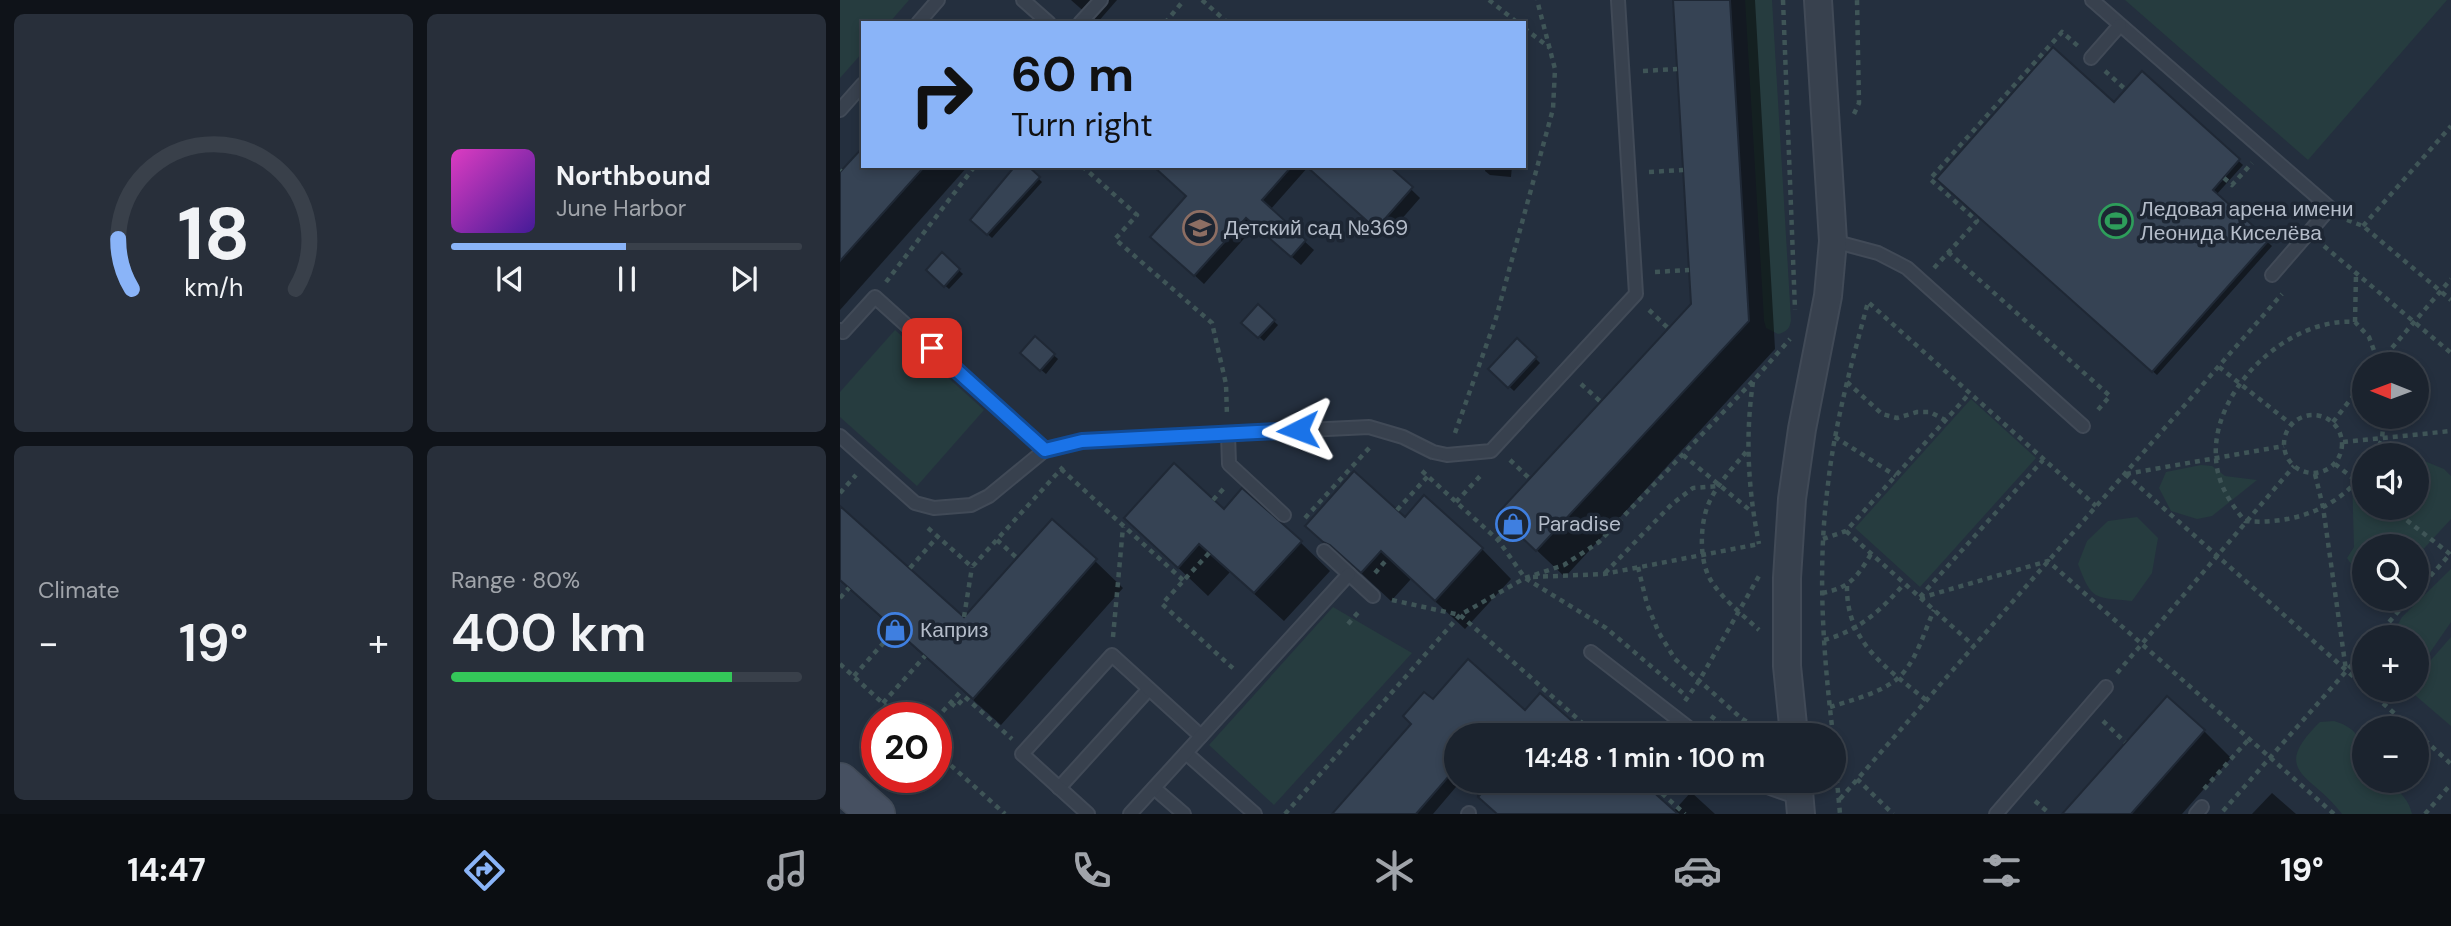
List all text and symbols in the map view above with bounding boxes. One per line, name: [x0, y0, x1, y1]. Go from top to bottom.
text: 60 m: [1011, 42, 1134, 106]
icon: right: [896, 49, 987, 140]
text: Turn right: [1011, 104, 1153, 146]
text: Northbound: [556, 159, 711, 193]
text: 18: [177, 188, 250, 283]
text: June Harbor: [556, 193, 686, 223]
place label: Ледовая арена имени Леонида Киселёва: [2140, 195, 2354, 247]
sports icon: Ледовая арена имени Леонида Киселёва: [2097, 202, 2135, 240]
school or university icon: Детский сад №369: [1181, 209, 1219, 247]
place label: Детский сад №369: [1224, 214, 1408, 242]
icon: previous: [491, 260, 529, 298]
icon: pause: [608, 260, 646, 298]
icon: next: [725, 260, 763, 298]
text: km/h: [184, 271, 243, 304]
pin: [902, 318, 962, 378]
icon: arrive: [913, 329, 951, 367]
north arrow: [2352, 352, 2429, 429]
map controls: [2352, 352, 2429, 793]
position arrow: [1261, 393, 1335, 467]
button: sound: [2352, 443, 2429, 520]
shop icon: Paradise: [1494, 505, 1532, 543]
place label: Paradise: [1538, 510, 1621, 538]
button: search: [2352, 534, 2429, 611]
text: Range · 80%: [451, 565, 580, 595]
text: Climate: [38, 575, 120, 605]
text: 400 km: [451, 599, 647, 667]
text: 19°: [179, 609, 248, 677]
shop icon: Каприз: [876, 611, 914, 649]
place label: Каприз: [920, 616, 988, 644]
text: −: [38, 618, 59, 668]
text: +: [368, 618, 389, 668]
button: +: [2352, 625, 2429, 702]
speed limit sign: 20: [861, 702, 952, 793]
button: −: [2352, 716, 2429, 793]
text: 14:48 · 1 min · 100 m: [1525, 741, 1765, 775]
icon: directions: [460, 846, 509, 895]
icon: music: [763, 846, 812, 895]
icon: phone: [1067, 846, 1116, 895]
icon: climate: [1370, 846, 1419, 895]
icon: car: [1673, 846, 1722, 895]
icon: filters: [1977, 846, 2026, 895]
text: 14:47: [127, 849, 206, 891]
text: 19°: [2280, 849, 2324, 891]

